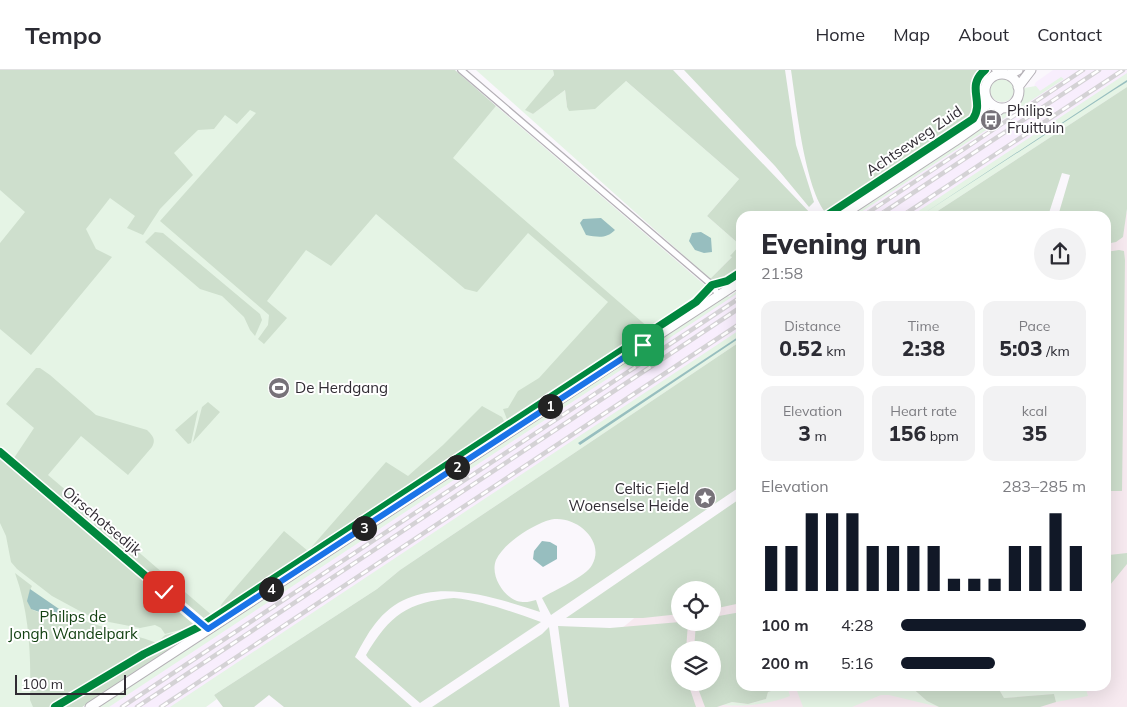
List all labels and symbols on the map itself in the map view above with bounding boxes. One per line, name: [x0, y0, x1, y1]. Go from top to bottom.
street label: Achtseweg Zuid: [862, 101, 965, 180]
place label: Philips Fruittuin: [1007, 101, 1064, 137]
bus stop icon: Philips Fruittuin: [979, 108, 1003, 132]
pin: [622, 324, 664, 366]
sports icon: De Herdgang: [267, 376, 291, 400]
place label: De Herdgang: [295, 378, 388, 397]
pin: 1: [538, 394, 562, 418]
pin: 2: [444, 454, 470, 480]
place label: Celtic Field Woenselse Heide: [569, 479, 689, 515]
street label: Oirschotsedijk: [59, 482, 146, 559]
place icon: Celtic Field Woenselse Heide: [693, 486, 717, 510]
pin: 3: [352, 516, 376, 540]
pin: [143, 571, 185, 613]
pin: 4: [258, 576, 284, 602]
park label: Philips de Jongh Wandelpark: [8, 607, 138, 643]
scale bar: [15, 672, 126, 695]

